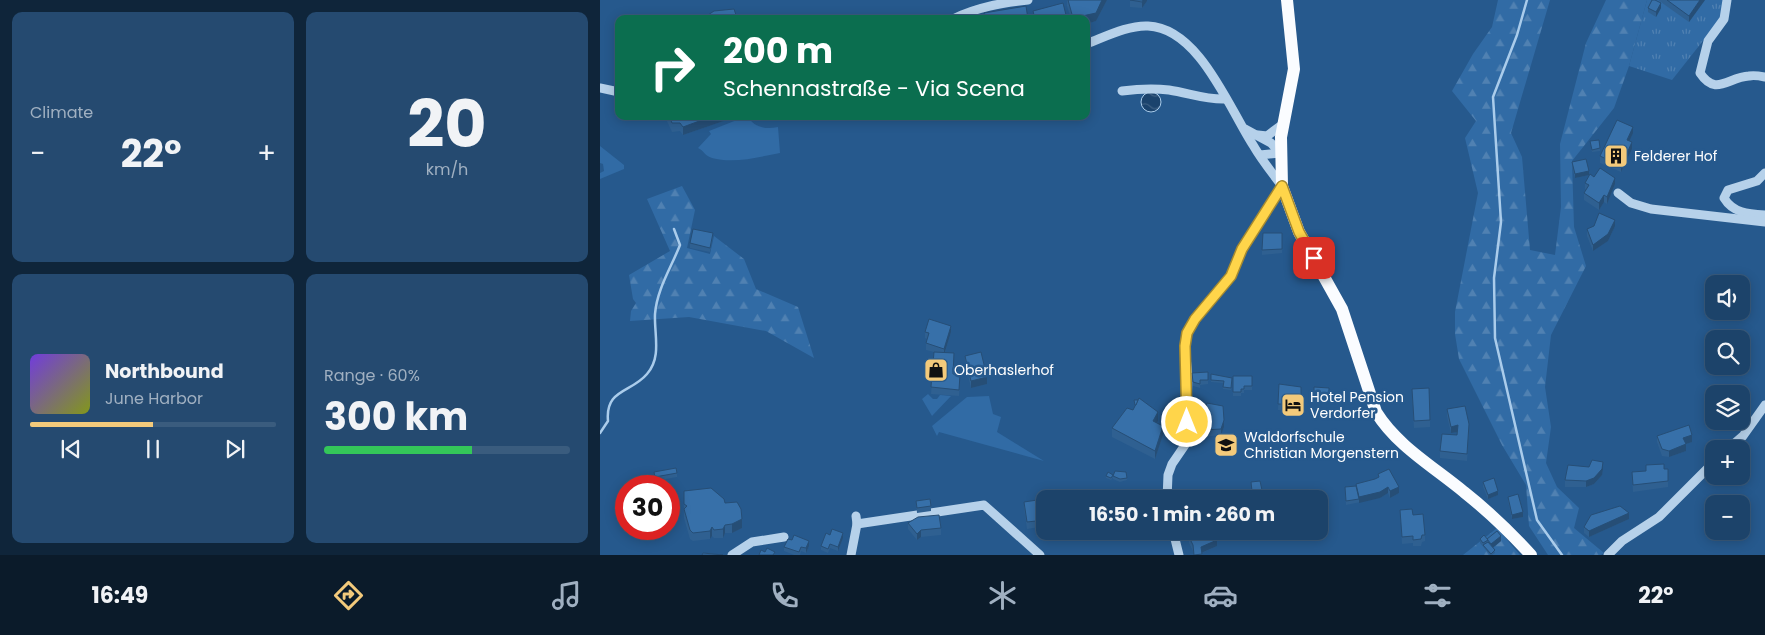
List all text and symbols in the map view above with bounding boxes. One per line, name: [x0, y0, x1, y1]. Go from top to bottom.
text: 200 m: [723, 26, 833, 75]
icon: right: [640, 35, 705, 100]
text: Schennastraße - Via Scena: [723, 73, 1025, 104]
text: 20: [407, 79, 487, 170]
text: Climate: [30, 101, 93, 124]
text: 22°: [121, 127, 182, 180]
text: −: [30, 134, 45, 173]
text: +: [257, 134, 276, 173]
building icon: Felderer Hof: [1603, 143, 1629, 169]
place label: Felderer Hof: [1634, 146, 1718, 166]
text: km/h: [426, 158, 468, 181]
pin: [1293, 237, 1335, 279]
icon: arrive: [1300, 244, 1328, 272]
map controls: [1705, 275, 1750, 540]
button: sound: [1705, 275, 1750, 320]
button: search: [1705, 330, 1750, 375]
shop icon: Oberhaslerhof: [923, 357, 949, 383]
text: Northbound: [105, 358, 224, 385]
place label: Oberhaslerhof: [954, 360, 1054, 380]
text: Range · 60%: [324, 364, 420, 387]
button: layers: [1705, 385, 1750, 430]
text: June Harbor: [105, 387, 203, 410]
place label: Hotel Pension Verdorfer: [1310, 387, 1404, 423]
text: 300 km: [324, 390, 468, 443]
hotel icon: Hotel Pension Verdorfer: [1280, 392, 1306, 418]
position arrow: [1160, 395, 1212, 447]
place label: Waldorfschule Christian Morgenstern: [1244, 427, 1399, 463]
school or university icon: Waldorfschule Christian Morgenstern: [1213, 432, 1239, 458]
icon: previous: [57, 435, 85, 463]
icon: pause: [139, 435, 167, 463]
icon: next: [221, 435, 249, 463]
button: +: [1705, 440, 1750, 485]
speed limit sign: 30: [615, 475, 680, 540]
button: −: [1705, 495, 1750, 540]
text: 16:50 · 1 min · 260 m: [1089, 501, 1275, 528]
icon: directions: [331, 578, 366, 613]
icon: music: [549, 578, 584, 613]
icon: phone: [767, 578, 802, 613]
icon: climate: [985, 578, 1020, 613]
icon: car: [1203, 578, 1238, 613]
icon: filters: [1420, 578, 1455, 613]
text: 16:49: [91, 580, 148, 611]
text: 22°: [1638, 580, 1673, 611]

